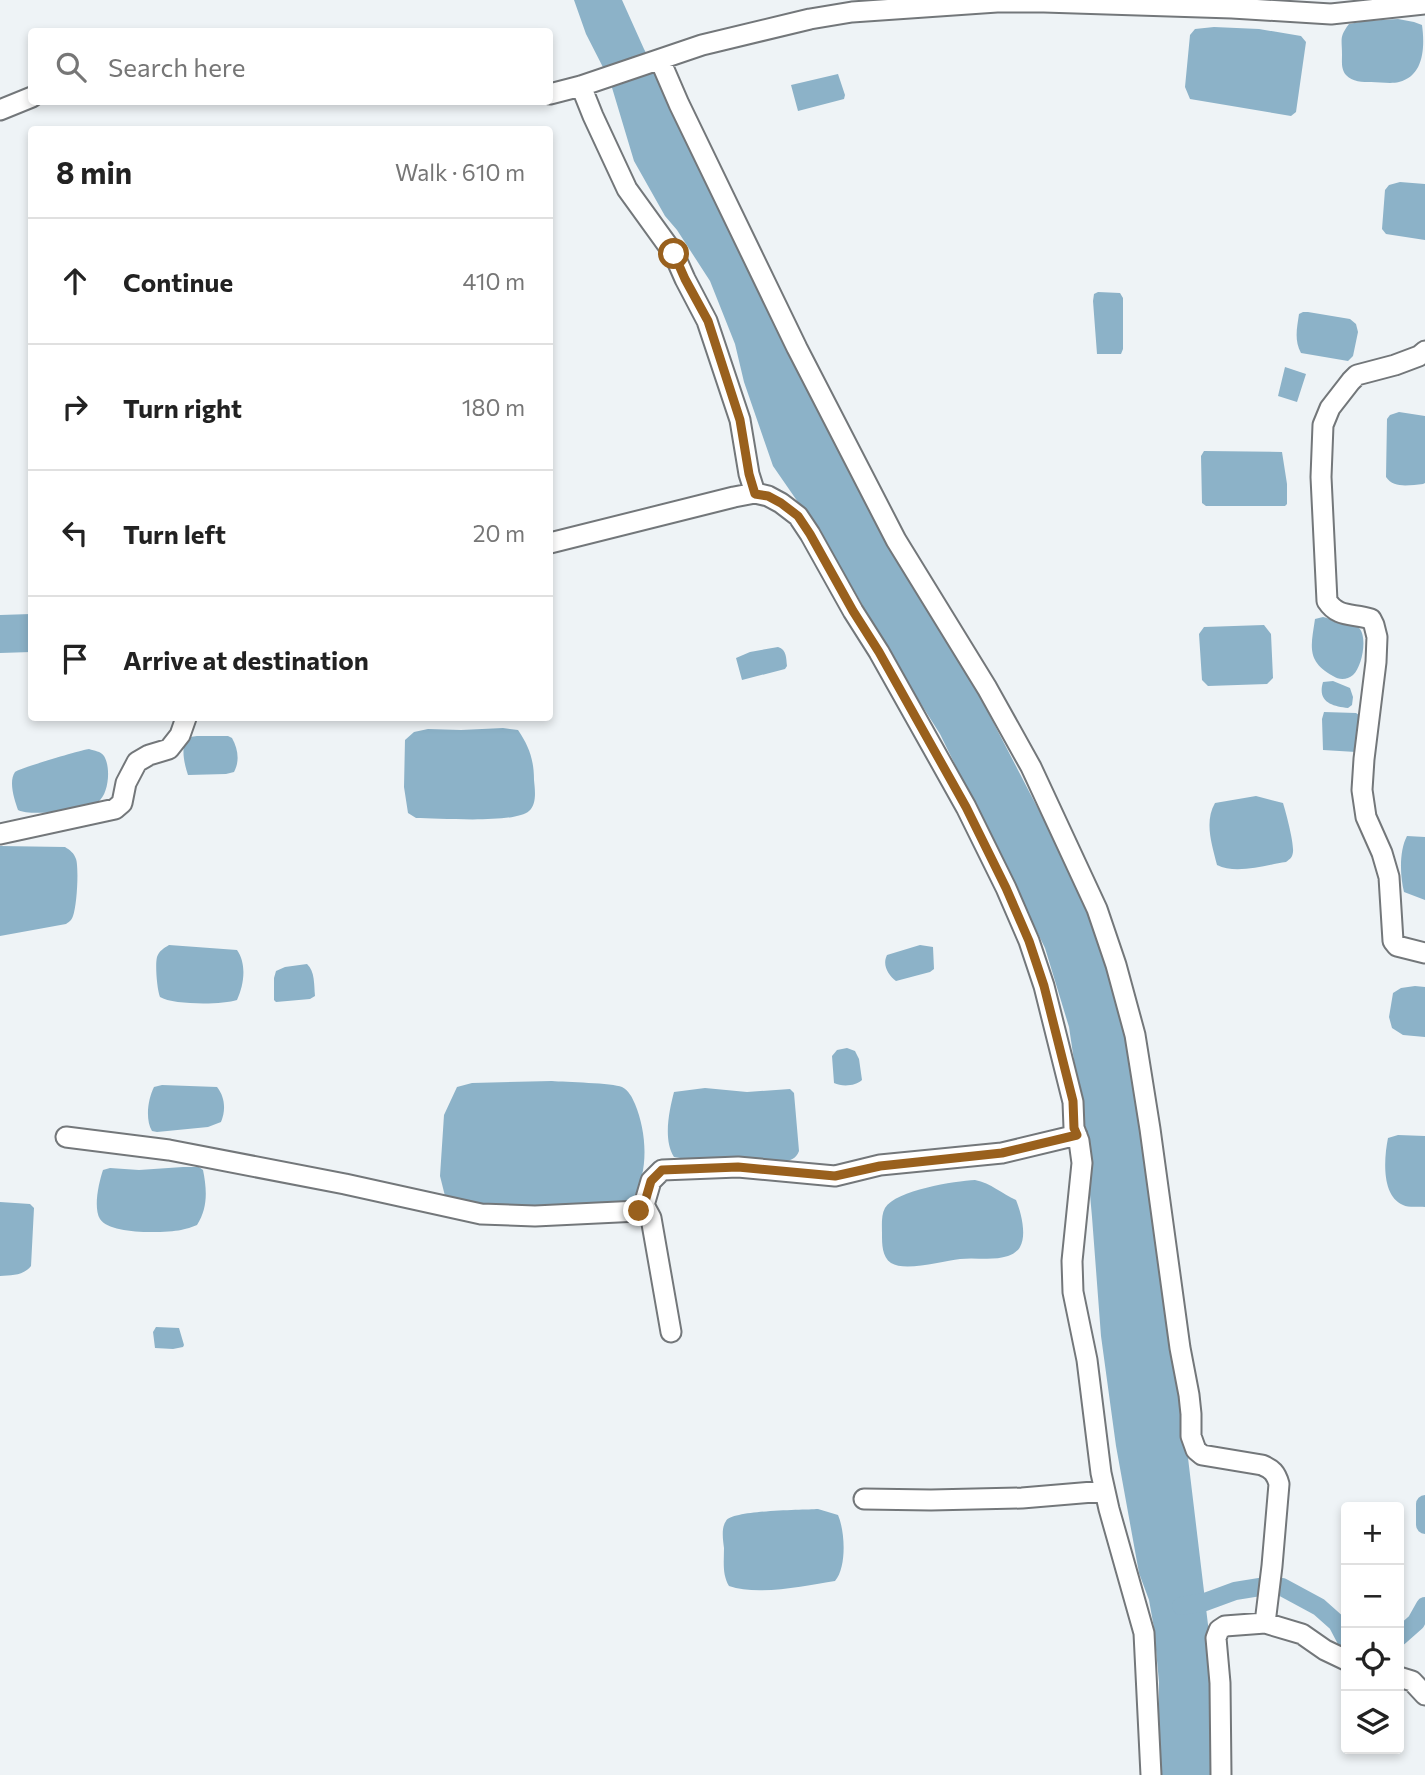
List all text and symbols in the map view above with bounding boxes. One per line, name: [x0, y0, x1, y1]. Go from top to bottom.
search box: [28, 28, 553, 105]
icon: search: [52, 48, 90, 86]
text: Search here: [108, 51, 246, 82]
text: 8 min: [56, 153, 132, 190]
text: Walk · 610 m: [395, 158, 525, 186]
route start: [658, 238, 689, 269]
icon: ahead: [56, 262, 94, 300]
text: Continue: [123, 266, 233, 297]
text: 410 m: [463, 267, 525, 295]
icon: right: [56, 388, 94, 426]
text: Turn right: [123, 392, 242, 423]
text: 180 m: [462, 393, 525, 421]
icon: left: [56, 514, 94, 552]
text: Turn left: [123, 518, 226, 549]
text: 20 m: [473, 519, 525, 547]
icon: arrive: [56, 640, 94, 678]
text: Arrive at destination: [123, 644, 369, 675]
route end: [623, 1195, 654, 1226]
map controls: [1341, 1502, 1404, 1754]
button: +: [1341, 1502, 1404, 1565]
button: −: [1341, 1565, 1404, 1628]
button: locate: [1341, 1628, 1404, 1691]
button: layers: [1341, 1691, 1404, 1754]

